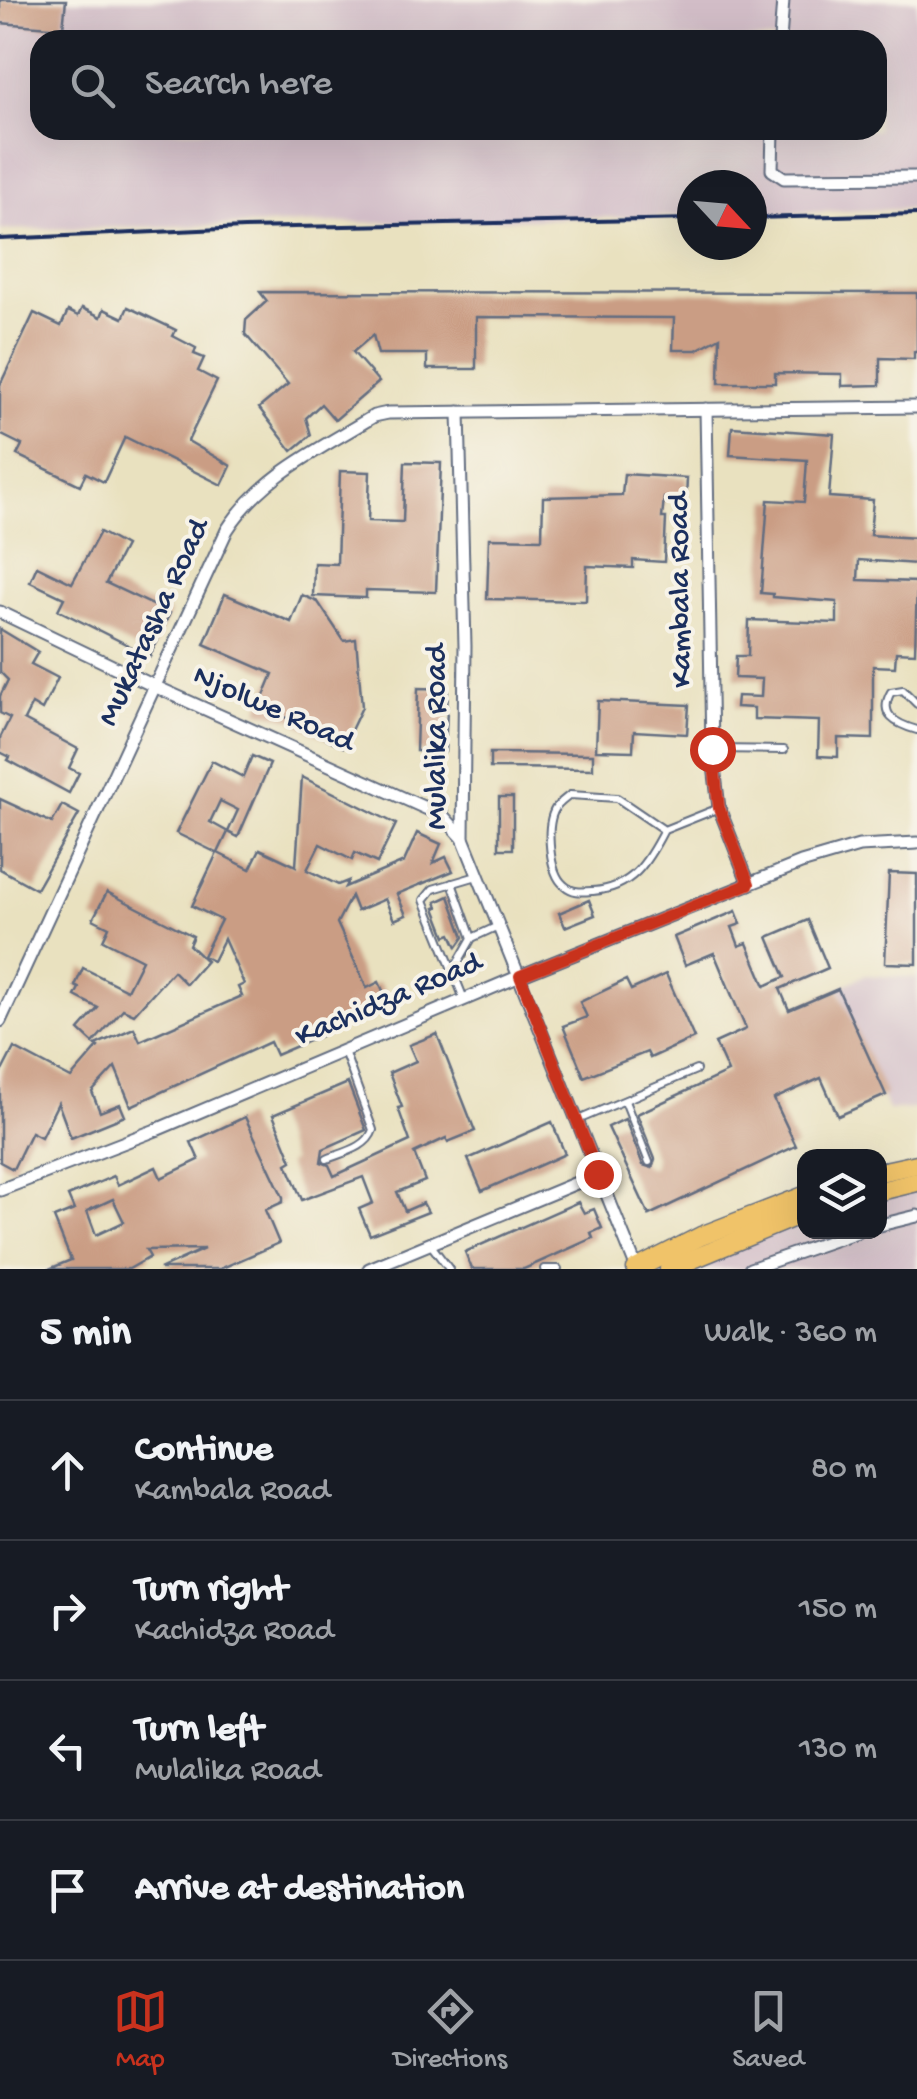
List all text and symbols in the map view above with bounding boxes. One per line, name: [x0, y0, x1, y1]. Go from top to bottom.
search box: [30, 30, 887, 140]
icon: search: [65, 58, 120, 113]
text: Search here: [145, 63, 332, 107]
north arrow: [677, 170, 767, 260]
street label: Kambala Road: [661, 490, 703, 688]
street label: Mukatasha Road: [90, 511, 221, 733]
street label: Mulalika Road: [419, 642, 457, 830]
street label: Njolwe Road: [186, 658, 362, 763]
route start: [690, 727, 736, 773]
street label: Kachidza Road: [290, 944, 490, 1057]
map controls: [797, 1149, 887, 1239]
button: layers: [797, 1149, 887, 1239]
route end: [576, 1152, 622, 1198]
text: 5 min: [40, 1310, 131, 1359]
text: Walk · 360 m: [704, 1315, 877, 1353]
text: Continue: [135, 1429, 273, 1473]
icon: ahead: [40, 1443, 95, 1498]
text: 80 m: [811, 1451, 877, 1489]
text: Kambala Road: [135, 1473, 330, 1511]
text: Turn right: [135, 1569, 287, 1613]
icon: right: [40, 1583, 95, 1638]
text: 150 m: [799, 1591, 877, 1629]
text: Kachidza Road: [135, 1613, 333, 1651]
text: Turn left: [135, 1709, 263, 1753]
icon: left: [40, 1723, 95, 1778]
text: 130 m: [799, 1731, 877, 1769]
text: Mulalika Road: [135, 1753, 321, 1791]
icon: arrive: [40, 1863, 95, 1918]
text: Arrive at destination: [135, 1868, 464, 1912]
tab: Map: [113, 1984, 168, 2077]
tab: Directions: [393, 1984, 507, 2077]
tab: Saved: [732, 1984, 804, 2077]

